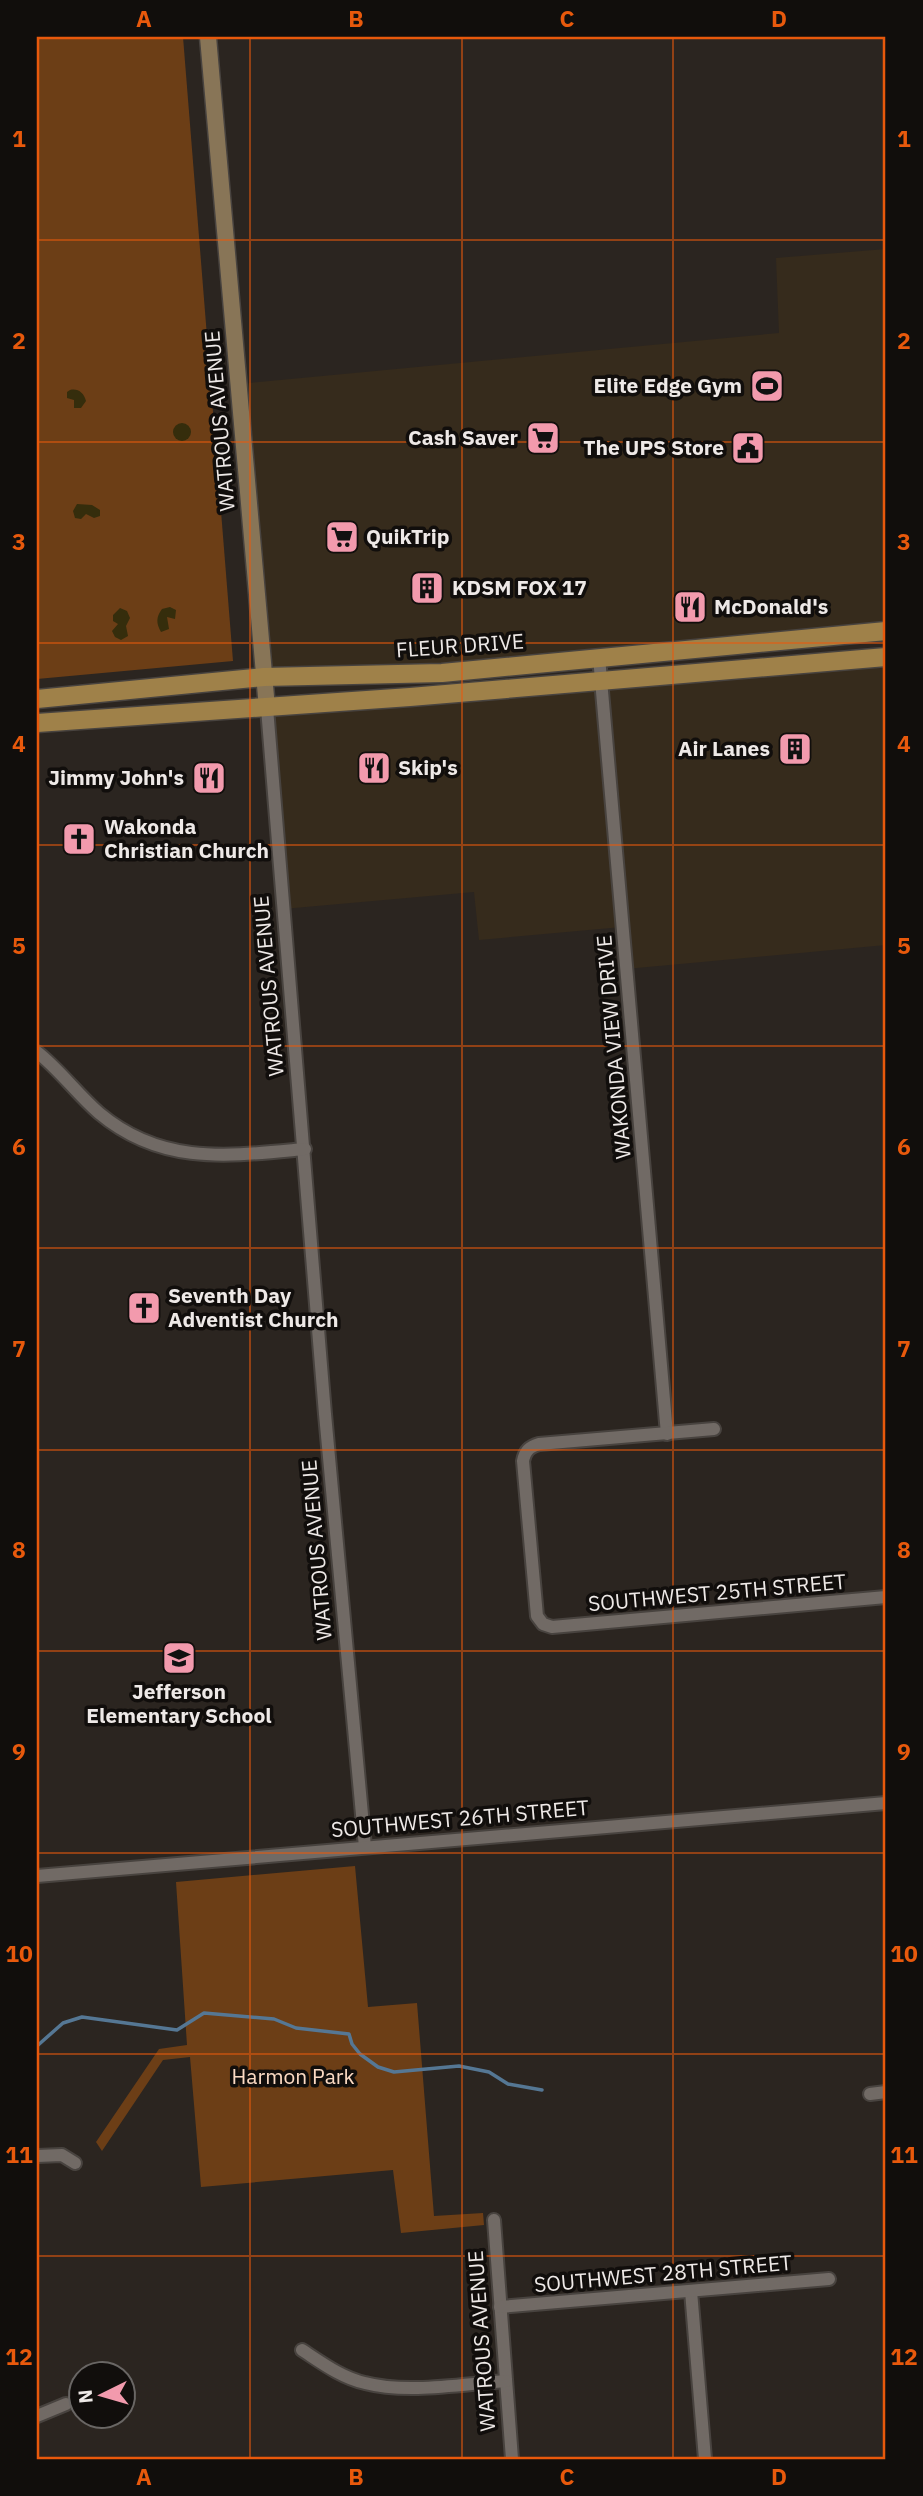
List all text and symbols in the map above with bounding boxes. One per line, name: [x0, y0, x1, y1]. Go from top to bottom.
text: A: [136, 3, 152, 33]
text: B: [348, 3, 364, 33]
text: C: [560, 3, 575, 33]
text: D: [771, 3, 787, 33]
text: 1: [12, 123, 26, 153]
text: 1: [897, 123, 911, 153]
text: 2: [12, 325, 26, 355]
text: 2: [897, 325, 911, 355]
street label: WATROUS AVENUE: [197, 330, 241, 513]
sports icon: Elite Edge Gym: [748, 367, 786, 405]
place label: Elite Edge Gym: [594, 371, 742, 399]
supermarket icon: Cash Saver: [524, 419, 562, 457]
place label: Cash Saver: [408, 423, 519, 451]
public building icon: The UPS Store: [729, 429, 767, 467]
place label: The UPS Store: [583, 433, 724, 461]
supermarket icon: QuikTrip: [323, 518, 361, 556]
place label: QuikTrip: [366, 522, 450, 550]
text: 3: [12, 526, 26, 556]
text: 3: [897, 526, 911, 556]
building icon: KDSM FOX 17: [408, 569, 446, 607]
place label: KDSM FOX 17: [452, 573, 587, 601]
restaurant icon: McDonald's: [671, 588, 709, 626]
place label: McDonald's: [714, 592, 828, 620]
street label: FLEUR DRIVE: [395, 627, 525, 663]
text: 4: [12, 728, 26, 758]
text: 4: [897, 728, 911, 758]
building icon: Air Lanes: [776, 730, 814, 768]
place label: Air Lanes: [678, 734, 770, 762]
restaurant icon: Skip's: [355, 749, 393, 787]
place label: Skip's: [398, 753, 458, 781]
restaurant icon: Jimmy John's: [190, 759, 228, 797]
place label: Jimmy John's: [48, 763, 184, 791]
place label: Wakonda Christian Church: [104, 812, 269, 864]
church icon: Wakonda Christian Church: [60, 820, 98, 858]
street label: WATROUS AVENUE: [246, 895, 290, 1078]
text: 5: [12, 930, 26, 960]
text: 5: [897, 930, 911, 960]
street label: WAKONDA VIEW DRIVE: [589, 934, 637, 1160]
text: 6: [12, 1131, 26, 1161]
text: 6: [897, 1131, 911, 1161]
place label: Seventh Day Adventist Church: [168, 1281, 339, 1333]
church icon: Seventh Day Adventist Church: [125, 1289, 163, 1327]
text: 7: [12, 1333, 26, 1363]
text: 7: [897, 1333, 911, 1363]
street label: WATROUS AVENUE: [294, 1459, 338, 1642]
text: 8: [12, 1534, 26, 1564]
text: 8: [897, 1534, 911, 1564]
street label: SOUTHWEST 25TH STREET: [587, 1567, 847, 1617]
school or university icon: Jefferson Elementary School: [160, 1639, 198, 1677]
place label: Jefferson Elementary School: [86, 1677, 272, 1729]
text: 9: [12, 1736, 26, 1766]
text: 9: [897, 1736, 911, 1766]
street label: SOUTHWEST 26TH STREET: [330, 1793, 590, 1843]
text: 10: [5, 1938, 33, 1968]
text: 10: [890, 1938, 918, 1968]
park label: Harmon Park: [231, 2062, 355, 2090]
text: 11: [5, 2139, 33, 2169]
text: 11: [890, 2139, 918, 2169]
street label: SOUTHWEST 28TH STREET: [533, 2248, 793, 2298]
street label: WATROUS AVENUE: [461, 2250, 501, 2432]
text: 12: [5, 2341, 33, 2371]
text: 12: [890, 2341, 918, 2371]
north arrow: [66, 2360, 136, 2430]
text: N: [73, 2389, 98, 2404]
text: A: [136, 2461, 152, 2491]
text: B: [348, 2461, 364, 2491]
text: C: [560, 2461, 575, 2491]
text: D: [771, 2461, 787, 2491]

